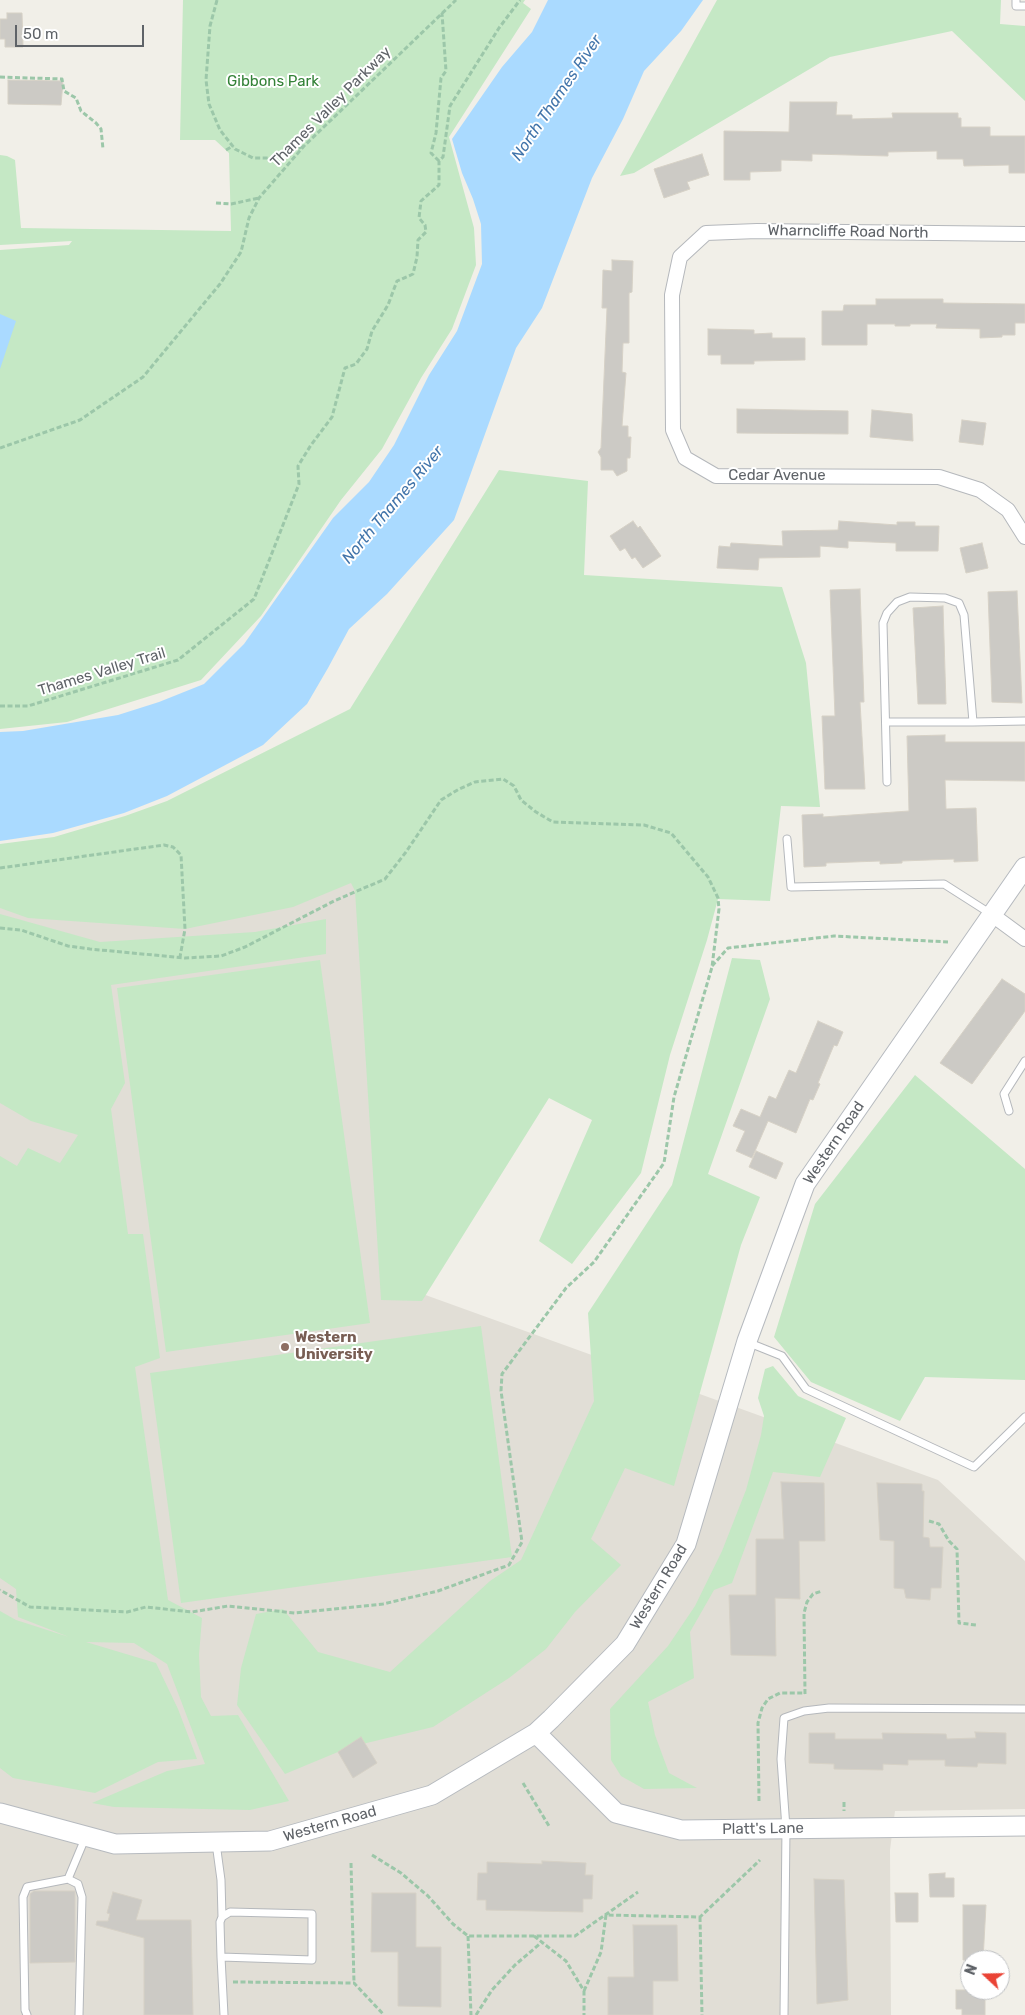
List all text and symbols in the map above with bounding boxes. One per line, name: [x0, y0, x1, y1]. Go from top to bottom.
scale bar: [18, 15, 146, 47]
text: 50 m: [23, 25, 58, 43]
water label: North Thames River: [508, 31, 606, 165]
street label: Thames Valley Parkway: [267, 43, 395, 171]
park label: Gibbons Park: [227, 73, 319, 91]
street label: Wharncliffe Road North: [767, 222, 929, 242]
water label: North Thames River: [338, 442, 448, 568]
street label: Cedar Avenue: [728, 467, 826, 485]
street label: Thames Valley Trail: [36, 644, 168, 700]
street label: Western Road: [800, 1098, 868, 1188]
place label: Western University: [295, 1329, 373, 1364]
marker: Western University: [279, 1341, 291, 1353]
street label: Western Road: [627, 1541, 691, 1633]
street label: Western Road: [281, 1802, 379, 1846]
street label: Platt's Lane: [722, 1819, 804, 1839]
north arrow: [960, 1950, 1010, 2000]
text: N: [962, 1962, 981, 1978]

